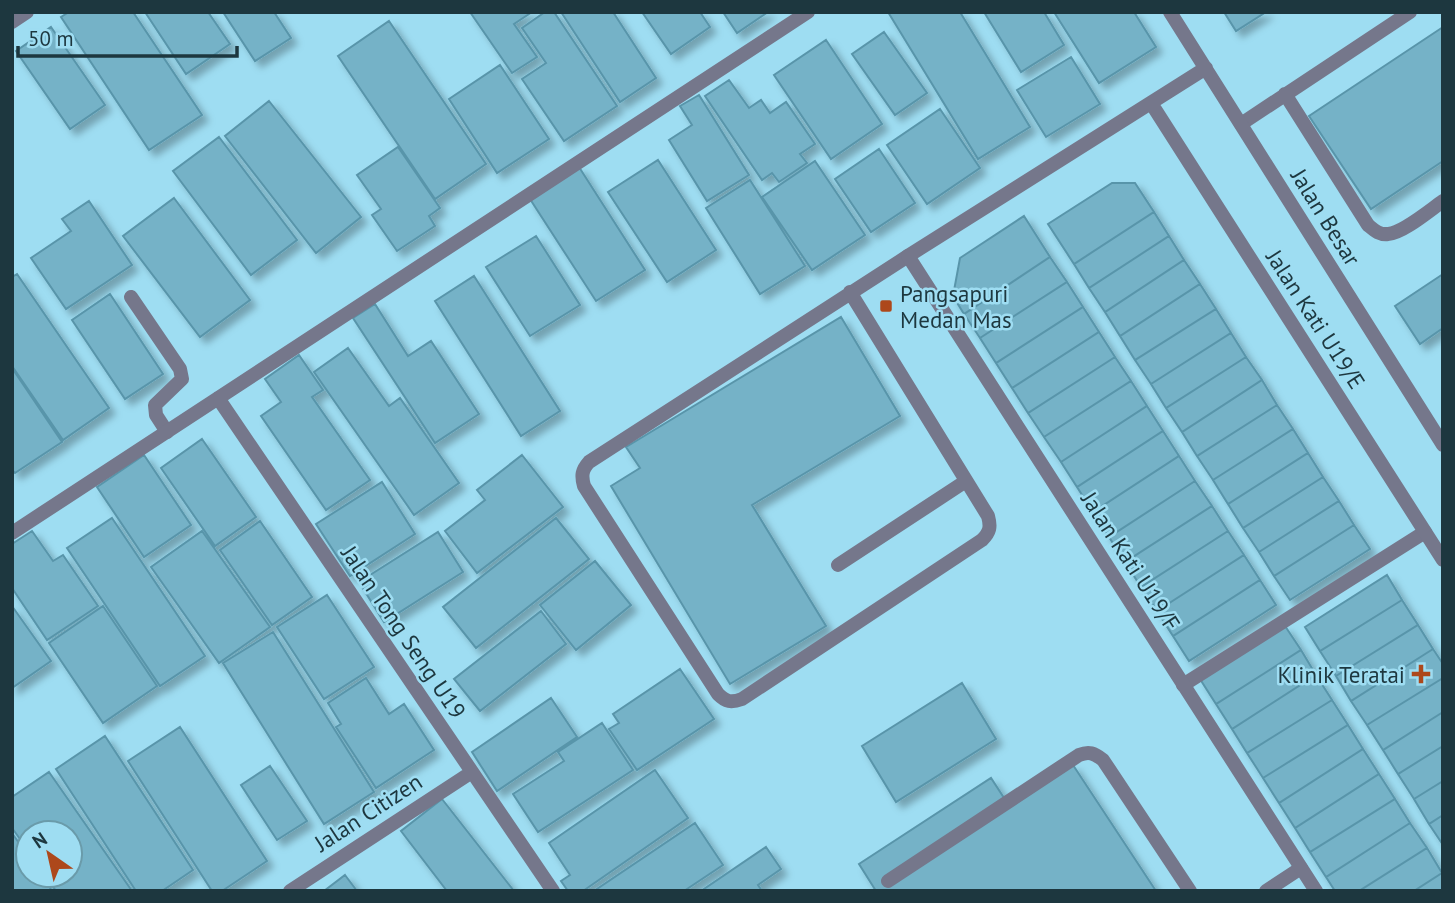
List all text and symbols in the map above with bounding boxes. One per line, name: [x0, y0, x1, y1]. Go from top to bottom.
scale bar: [18, 14, 236, 58]
text: 50 m: [28, 25, 74, 52]
street label: Jalan Besar: [1284, 162, 1367, 271]
street label: Jalan Kati U19/E: [1260, 243, 1372, 394]
place label: Pangsapuri Medan Mas: [900, 279, 1012, 334]
marker: Pangsapuri Medan Mas: [878, 298, 894, 314]
street label: Jalan Kati U19/F: [1075, 485, 1187, 636]
street label: Jalan Tong Seng U19: [335, 539, 473, 724]
place label: Klinik Teratai: [1277, 660, 1405, 689]
marker: Klinik Teratai: [1411, 664, 1431, 684]
street label: Jalan Citizen: [308, 767, 427, 858]
north arrow: [14, 819, 84, 889]
text: N: [28, 826, 51, 853]

